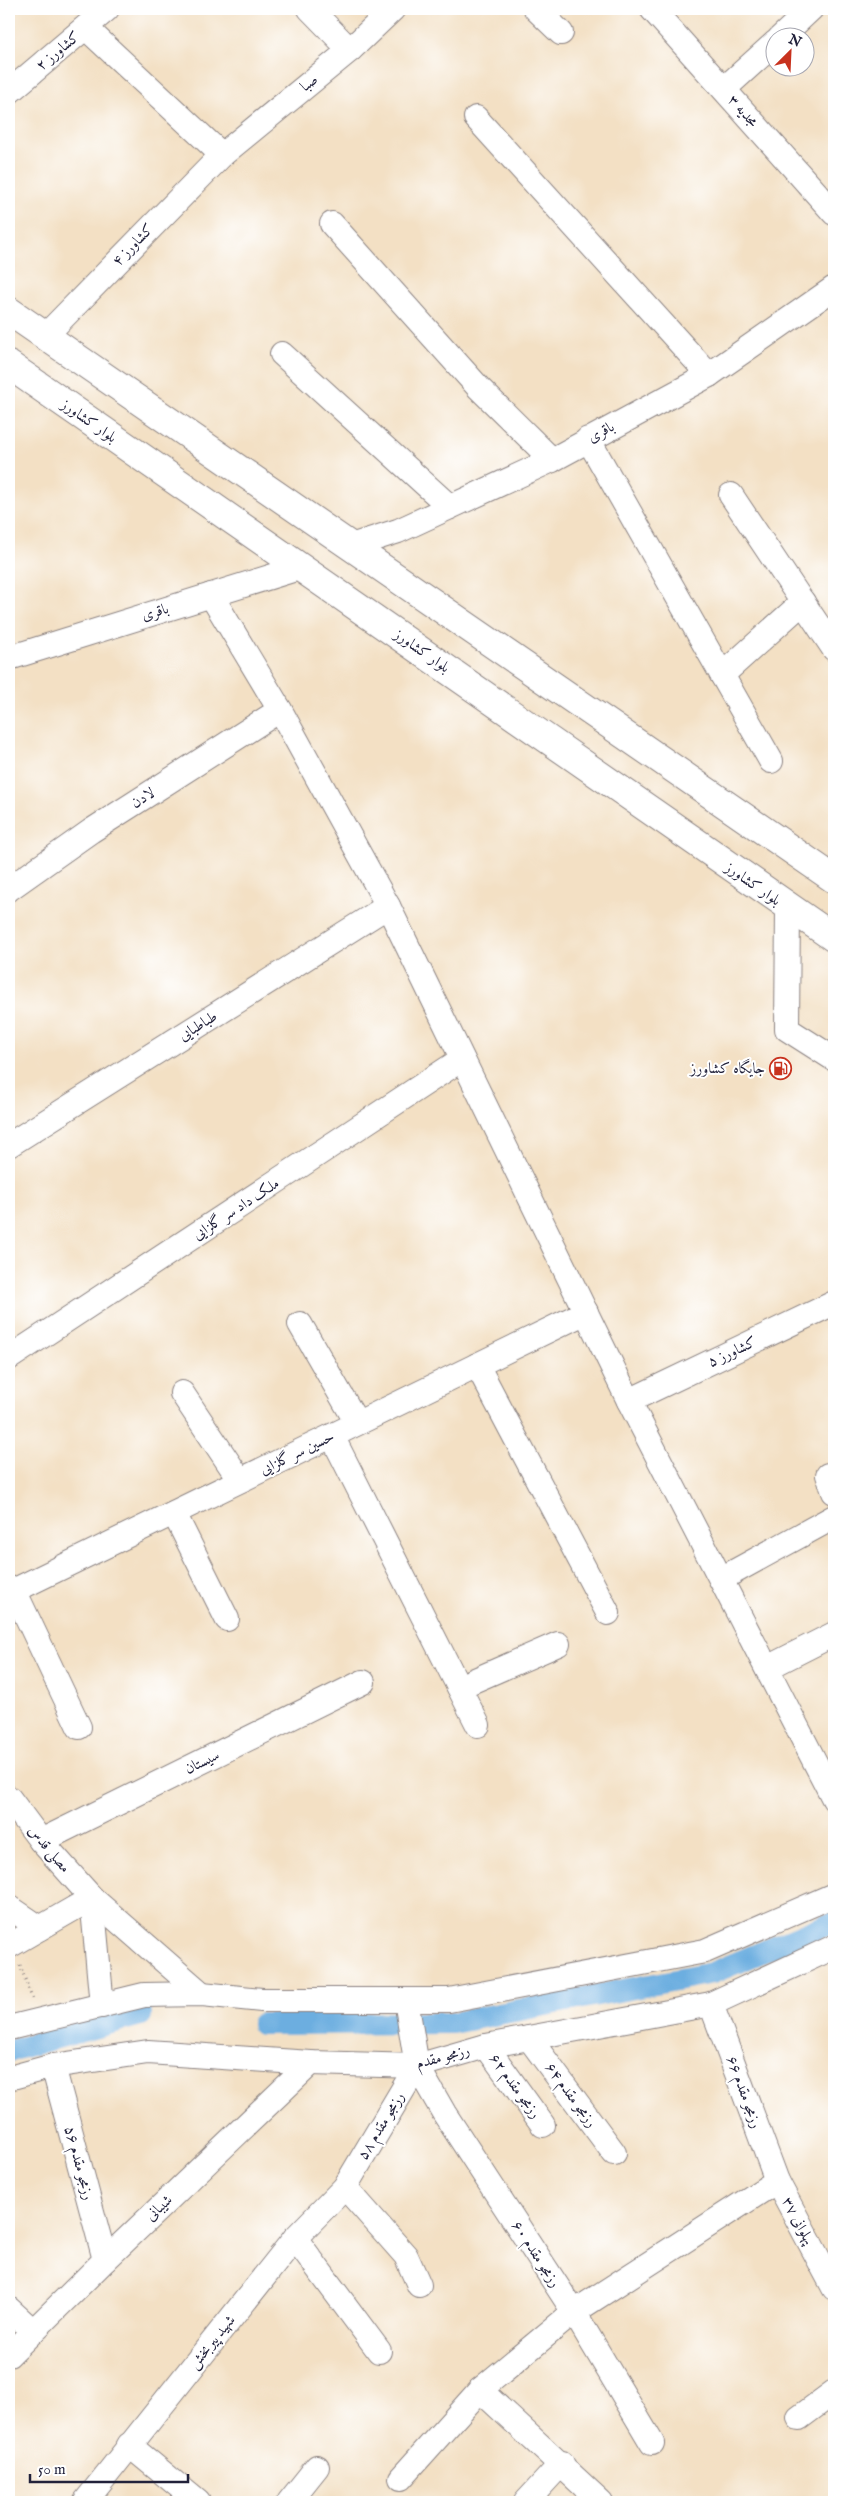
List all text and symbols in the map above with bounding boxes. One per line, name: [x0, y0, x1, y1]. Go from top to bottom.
street label: کشاورز ۲: [32, 27, 84, 75]
north arrow: [766, 28, 816, 78]
text: N: [785, 30, 804, 52]
street label: صبا: [296, 70, 322, 96]
street label: مجدیه ۳: [724, 91, 762, 131]
street label: کشاورز ۴: [108, 220, 158, 270]
street label: بلوار کشاورز: [56, 394, 121, 447]
street label: باقری: [584, 417, 618, 447]
street label: باقری: [139, 599, 171, 625]
street label: بلوار کشاورز: [389, 624, 454, 677]
street label: لادن: [127, 783, 159, 813]
street label: بلوار کشاورز: [720, 857, 785, 910]
street label: طباطبایی: [175, 1007, 221, 1045]
fuel station icon: جایگاه کشاورز: [769, 1056, 793, 1080]
place label: جایگاه کشاورز: [688, 1058, 765, 1078]
street label: ملک داد سر گلزایی: [189, 1174, 283, 1244]
street label: کشاورز ۵: [704, 1332, 760, 1372]
street label: حسین سر گلزایی: [257, 1427, 337, 1479]
street label: سیستان: [181, 1745, 223, 1779]
street label: مصلی قدس: [23, 1821, 74, 1877]
street label: رزمجو مقدم: [414, 2041, 473, 2076]
street label: رزمجو مقدم ۶۲: [483, 2050, 545, 2124]
street label: رزمجو مقدم ۶۶: [719, 2053, 766, 2132]
street label: رزمجو مقدم ۶۴: [539, 2059, 601, 2133]
street label: رزمجو مقدم ۵۸: [353, 2089, 411, 2165]
street label: رزمجو مقدم ۵۶: [57, 2124, 98, 2203]
street label: شیبانی: [141, 2191, 177, 2225]
street label: پهلوانی ۳۷: [777, 2194, 819, 2248]
street label: رزمجو مقدم ۶۰: [505, 2217, 565, 2293]
street label: شهید پیربخش: [184, 2311, 240, 2374]
scale bar: [30, 2451, 188, 2483]
text: 50 m: [38, 2460, 66, 2479]

